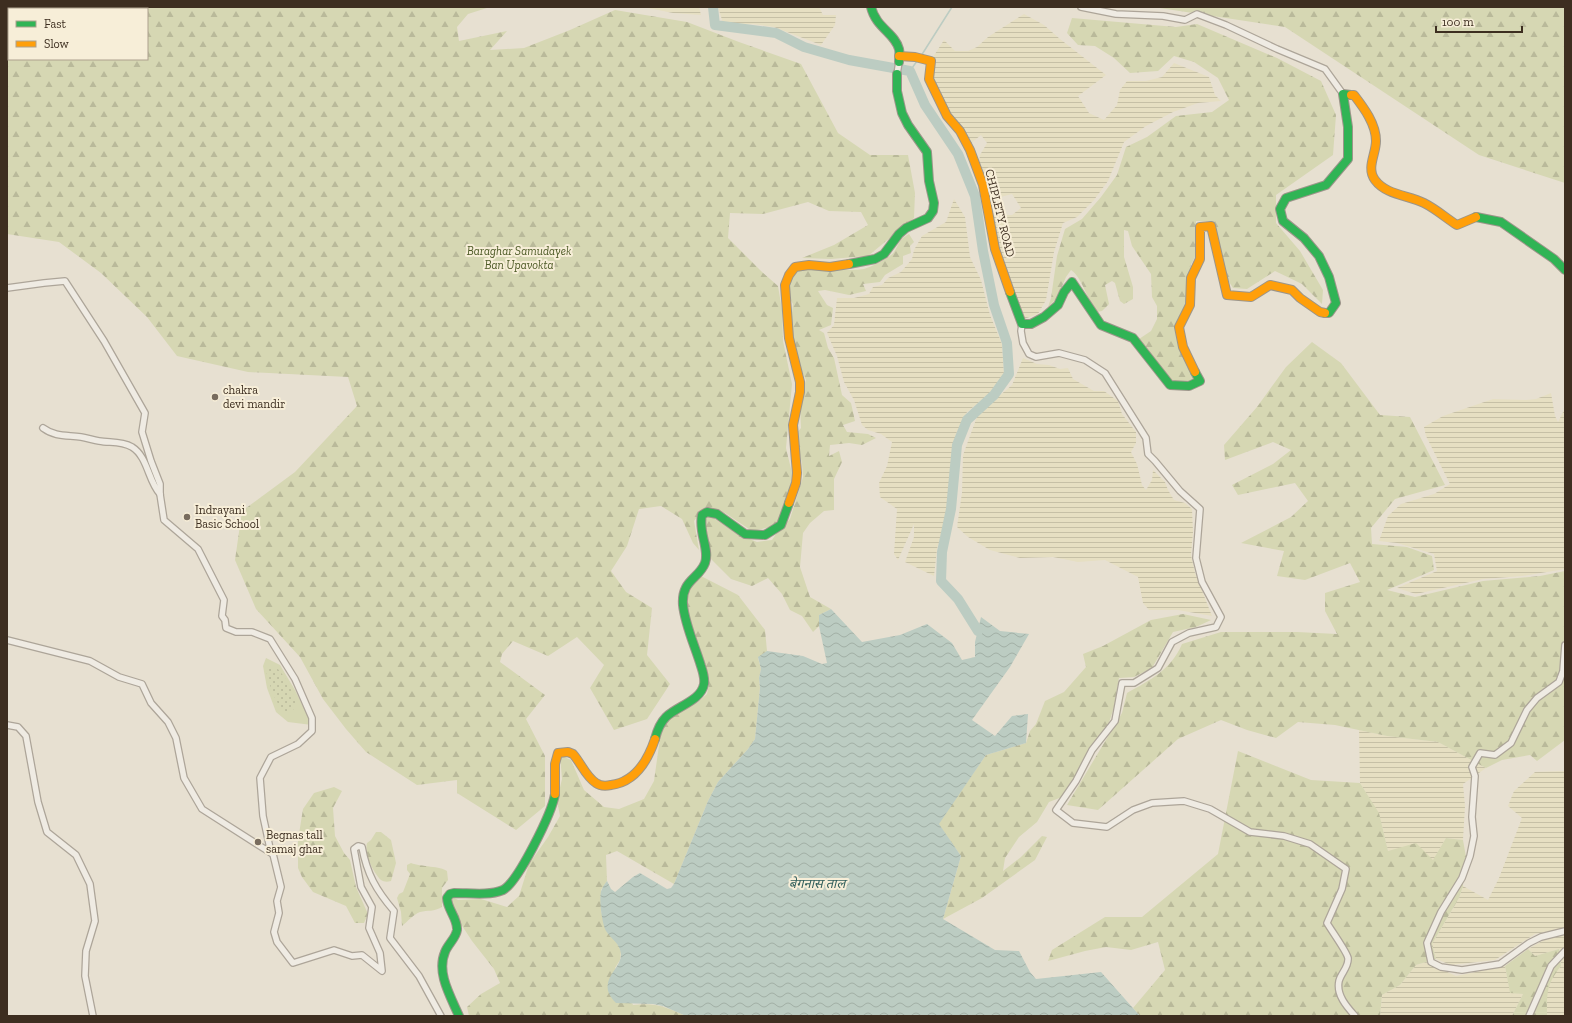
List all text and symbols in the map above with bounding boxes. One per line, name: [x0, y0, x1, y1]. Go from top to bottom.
legend: [8, 8, 148, 60]
scale bar: [1436, 8, 1522, 34]
text: 100 m: [1442, 15, 1474, 29]
text: Fast: [44, 17, 67, 31]
text: Slow: [44, 37, 70, 51]
street label: CHIPLETY ROAD: [982, 168, 1018, 258]
park label: Baraghar Samudayek Ban Upavokta: [467, 244, 572, 272]
place label: chakra devi mandir: [223, 383, 285, 411]
marker: chakra devi mandir: [210, 392, 220, 402]
place label: Indrayani Basic School: [195, 503, 259, 531]
marker: Indrayani Basic School: [182, 512, 192, 522]
place label: Begnas tall samaj ghar: [266, 828, 323, 857]
marker: Begnas tall samaj ghar: [253, 837, 263, 847]
water label: बेगनास ताल: [789, 876, 848, 891]

